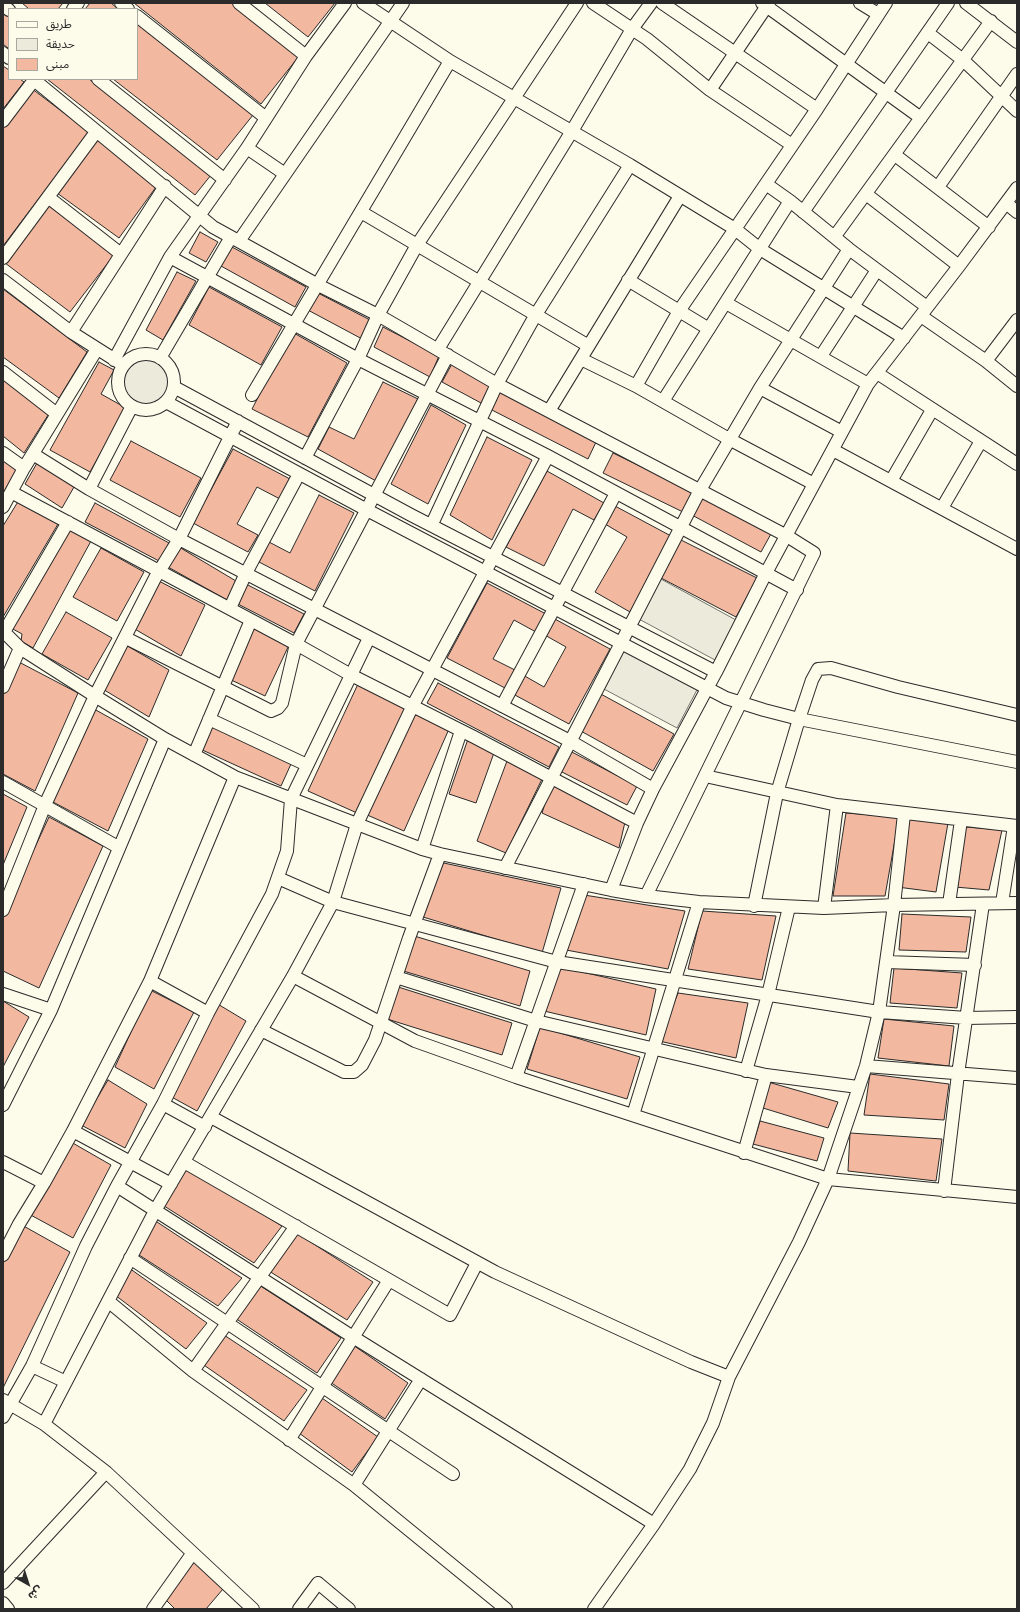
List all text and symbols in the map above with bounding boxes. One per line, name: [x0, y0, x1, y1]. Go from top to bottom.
legend: [8, 8, 138, 80]
text: طريق: [46, 15, 72, 33]
text: حديقة: [46, 35, 75, 53]
text: مبنى: [46, 55, 69, 73]
north arrow: [8, 1564, 48, 1604]
text: ش: [25, 1582, 46, 1604]

